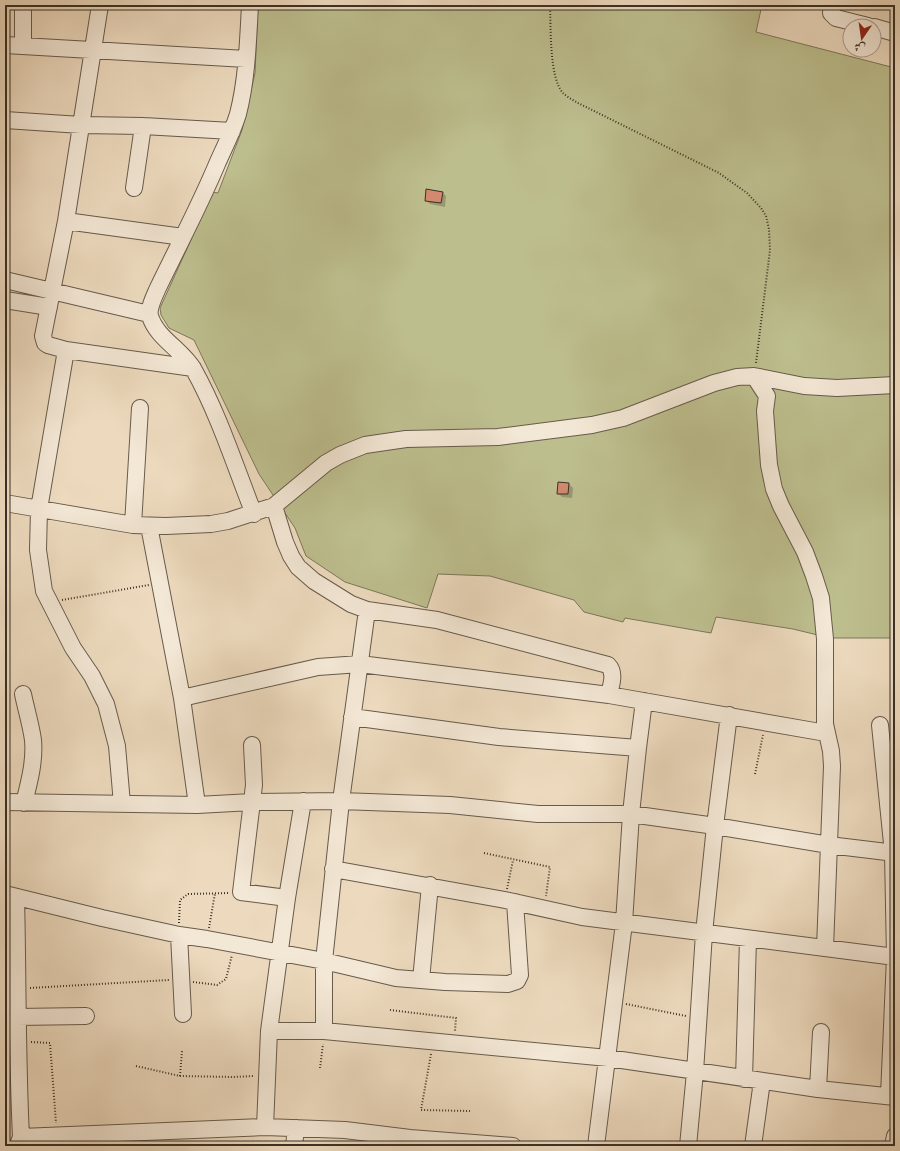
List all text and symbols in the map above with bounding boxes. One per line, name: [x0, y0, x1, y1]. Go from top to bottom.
north arrow: [842, 18, 882, 58]
text: ش: [853, 38, 867, 56]

